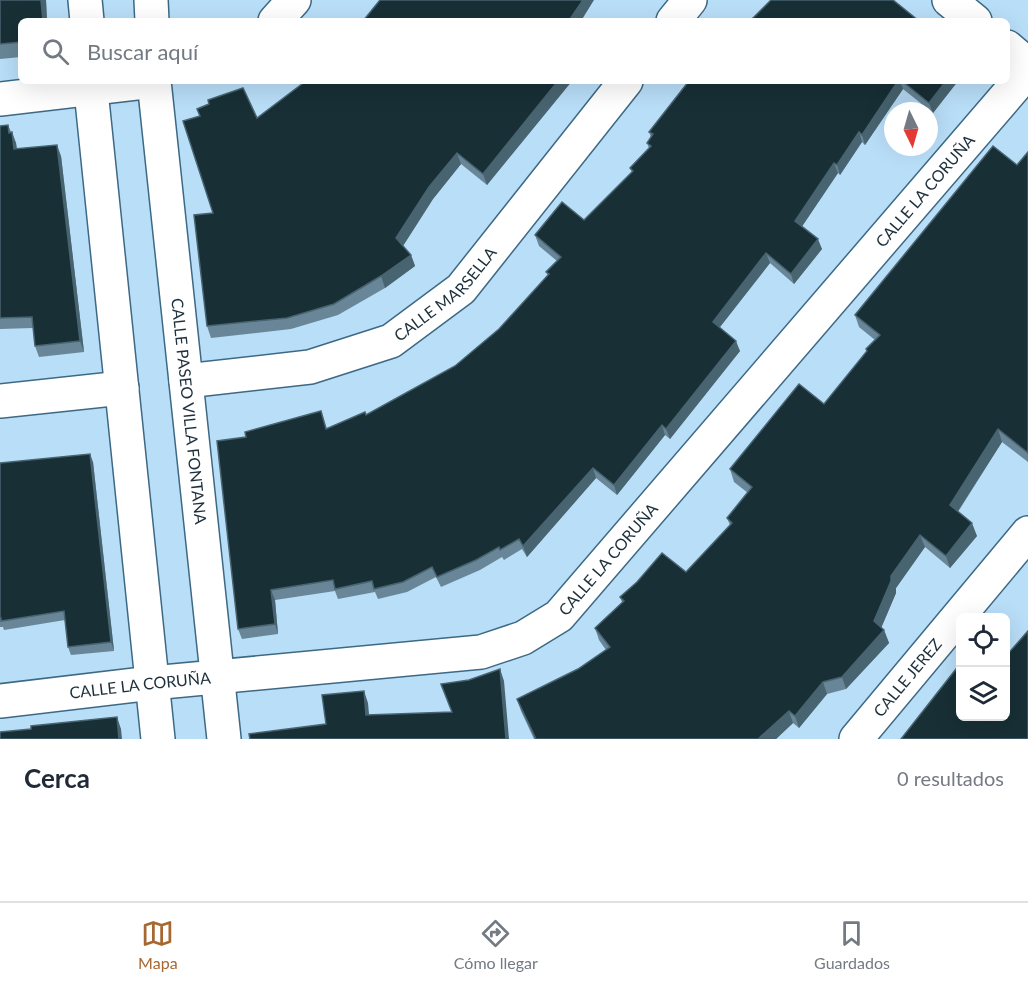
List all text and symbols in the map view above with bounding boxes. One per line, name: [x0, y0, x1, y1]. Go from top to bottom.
search box: [18, 18, 1010, 84]
icon: search: [39, 35, 72, 68]
text: Buscar aquí: [87, 38, 198, 65]
north arrow: [884, 102, 938, 156]
street label: CALLE LA CORUÑA: [871, 130, 978, 250]
street label: CALLE MARSELLA: [390, 243, 500, 345]
street label: CALLE PASEO VILLA FONTANA: [168, 297, 211, 525]
street label: CALLE LA CORUÑA: [554, 499, 661, 619]
map controls: [956, 613, 1010, 721]
button: locate: [956, 613, 1010, 667]
street label: CALLE JEREZ: [869, 634, 945, 720]
street label: CALLE LA CORUÑA: [68, 667, 212, 702]
button: layers: [956, 667, 1010, 721]
text: Cerca: [24, 762, 90, 794]
text: 0 resultados: [897, 766, 1004, 790]
tab: Mapa: [138, 917, 178, 972]
tab: Cómo llegar: [454, 917, 538, 972]
tab: Guardados: [814, 917, 890, 972]

